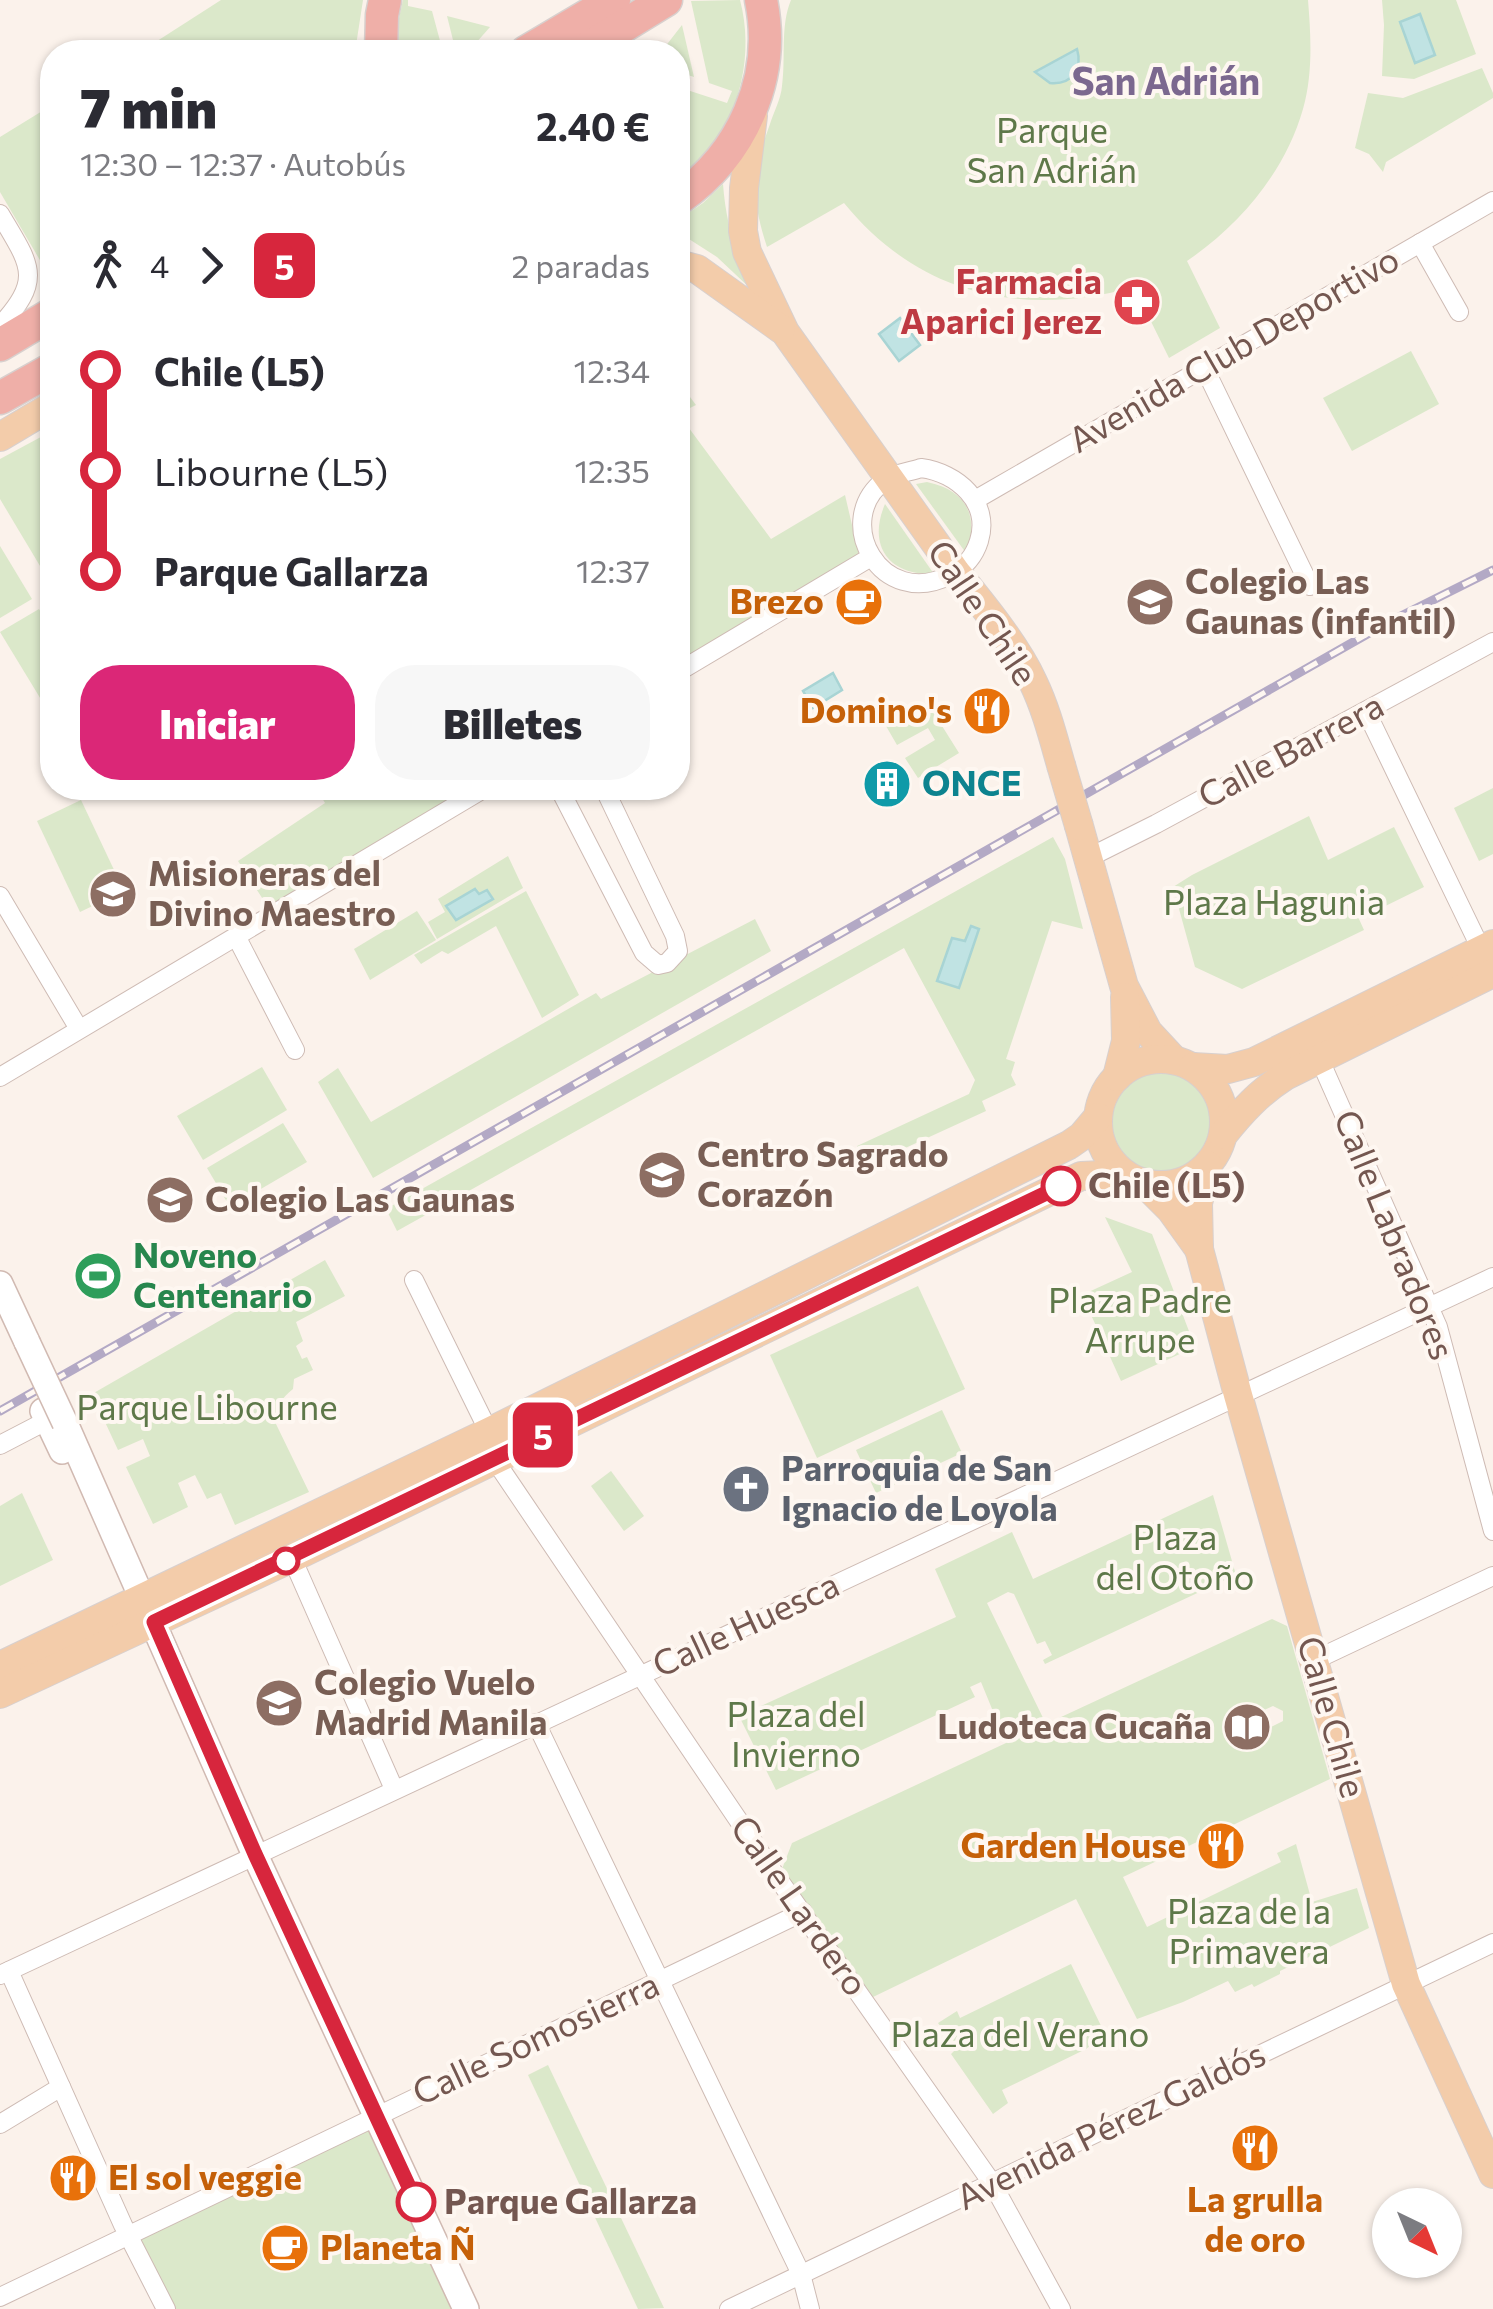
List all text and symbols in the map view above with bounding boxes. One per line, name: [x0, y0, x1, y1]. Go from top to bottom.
district label: San Adrián: [1072, 56, 1260, 103]
text: 7 min: [80, 72, 217, 139]
text: 2.40 €: [536, 102, 650, 149]
park label: Parque San Adrián: [967, 107, 1137, 190]
text: 12:30 – 12:37 · Autobús: [80, 143, 406, 183]
street label: Avenida Club Deportivo: [1060, 236, 1406, 460]
icon: walk: [80, 238, 135, 293]
icon: forward: [184, 238, 239, 293]
text: 5: [274, 244, 295, 287]
text: 4: [150, 245, 169, 285]
text: 2 paradas: [511, 245, 650, 285]
place label: Farmacia Aparici Jerez: [900, 258, 1102, 341]
pharmacy icon: Farmacia Aparici Jerez: [1111, 276, 1163, 328]
text: Chile (L5): [154, 347, 325, 394]
text: 12:34: [574, 350, 650, 390]
text: Libourne (L5): [154, 447, 388, 494]
text: 12:35: [574, 450, 650, 490]
street label: Calle Chile: [920, 531, 1048, 692]
text: Parque Gallarza: [154, 547, 429, 594]
text: 12:37: [576, 550, 650, 590]
place label: Colegio Las Gaunas (infantil): [1185, 558, 1456, 641]
cafe icon: Brezo: [833, 576, 885, 628]
school or university icon: Colegio Las Gaunas (infantil): [1124, 576, 1176, 628]
place label: Brezo: [730, 578, 824, 621]
button: Iniciar: [80, 665, 355, 780]
button: Billetes: [375, 665, 650, 780]
street label: Calle Barrera: [1190, 682, 1390, 816]
restaurant icon: Domino's: [961, 685, 1013, 737]
place label: Domino's: [800, 687, 952, 730]
building icon: ONCE: [861, 758, 913, 810]
place label: ONCE: [922, 760, 1022, 803]
place label: Misioneras del Divino Maestro: [148, 850, 396, 933]
school or university icon: Misioneras del Divino Maestro: [87, 868, 139, 920]
park label: Plaza Hagunia: [1163, 879, 1385, 922]
street label: Calle Labradores: [1327, 1103, 1466, 1365]
place label: Centro Sagrado Corazón: [697, 1131, 949, 1214]
school or university icon: Centro Sagrado Corazón: [636, 1149, 688, 1201]
place label: Chile (L5): [1088, 1162, 1245, 1205]
marker: Chile (L5): [1042, 1167, 1080, 1205]
school or university icon: Colegio Las Gaunas: [144, 1174, 196, 1226]
place label: Colegio Las Gaunas: [205, 1176, 515, 1219]
place label: Noveno Centenario: [133, 1232, 312, 1315]
sports icon: Noveno Centenario: [72, 1250, 124, 1302]
park label: Plaza Padre Arrupe: [1048, 1277, 1232, 1360]
park label: Parque Libourne: [76, 1384, 338, 1427]
line badge: 5: [510, 1402, 576, 1468]
text: 5: [533, 1414, 553, 1457]
place label: Parroquia de San Ignacio de Loyola: [781, 1445, 1058, 1528]
church icon: Parroquia de San Ignacio de Loyola: [720, 1463, 772, 1515]
park label: Plaza del Otoño: [1096, 1514, 1254, 1597]
unlabelled marker: [273, 1548, 299, 1574]
street label: Calle Huesca: [645, 1561, 845, 1685]
street label: Calle Chile: [1290, 1631, 1377, 1802]
place label: Colegio Vuelo Madrid Manila: [314, 1659, 547, 1742]
school or university icon: Colegio Vuelo Madrid Manila: [253, 1677, 305, 1729]
park label: Plaza del Invierno: [726, 1691, 866, 1774]
library icon: Ludoteca Cucaña: [1221, 1701, 1273, 1753]
place label: Ludoteca Cucaña: [937, 1703, 1212, 1746]
street label: Calle Lardero: [723, 1806, 879, 2003]
restaurant icon: Garden House: [1195, 1820, 1247, 1872]
place label: Garden House: [960, 1822, 1186, 1865]
park label: Plaza de la Primavera: [1167, 1888, 1331, 1971]
street label: Calle Somosierra: [405, 1961, 665, 2113]
park label: Plaza del Verano: [891, 2011, 1149, 2054]
street label: Avenida Pérez Galdós: [948, 2030, 1271, 2217]
restaurant icon: La grulla de oro: [1229, 2122, 1281, 2174]
restaurant icon: El sol veggie: [47, 2152, 99, 2204]
place label: El sol veggie: [108, 2154, 302, 2197]
place label: La grulla de oro: [1187, 2176, 1323, 2259]
place label: Parque Gallarza: [444, 2178, 697, 2221]
marker: Parque Gallarza: [397, 2183, 435, 2221]
north arrow: [1372, 2188, 1462, 2278]
map controls: [1372, 2188, 1462, 2278]
cafe icon: Planeta Ñ: [259, 2222, 311, 2274]
place label: Planeta Ñ: [320, 2224, 475, 2267]

